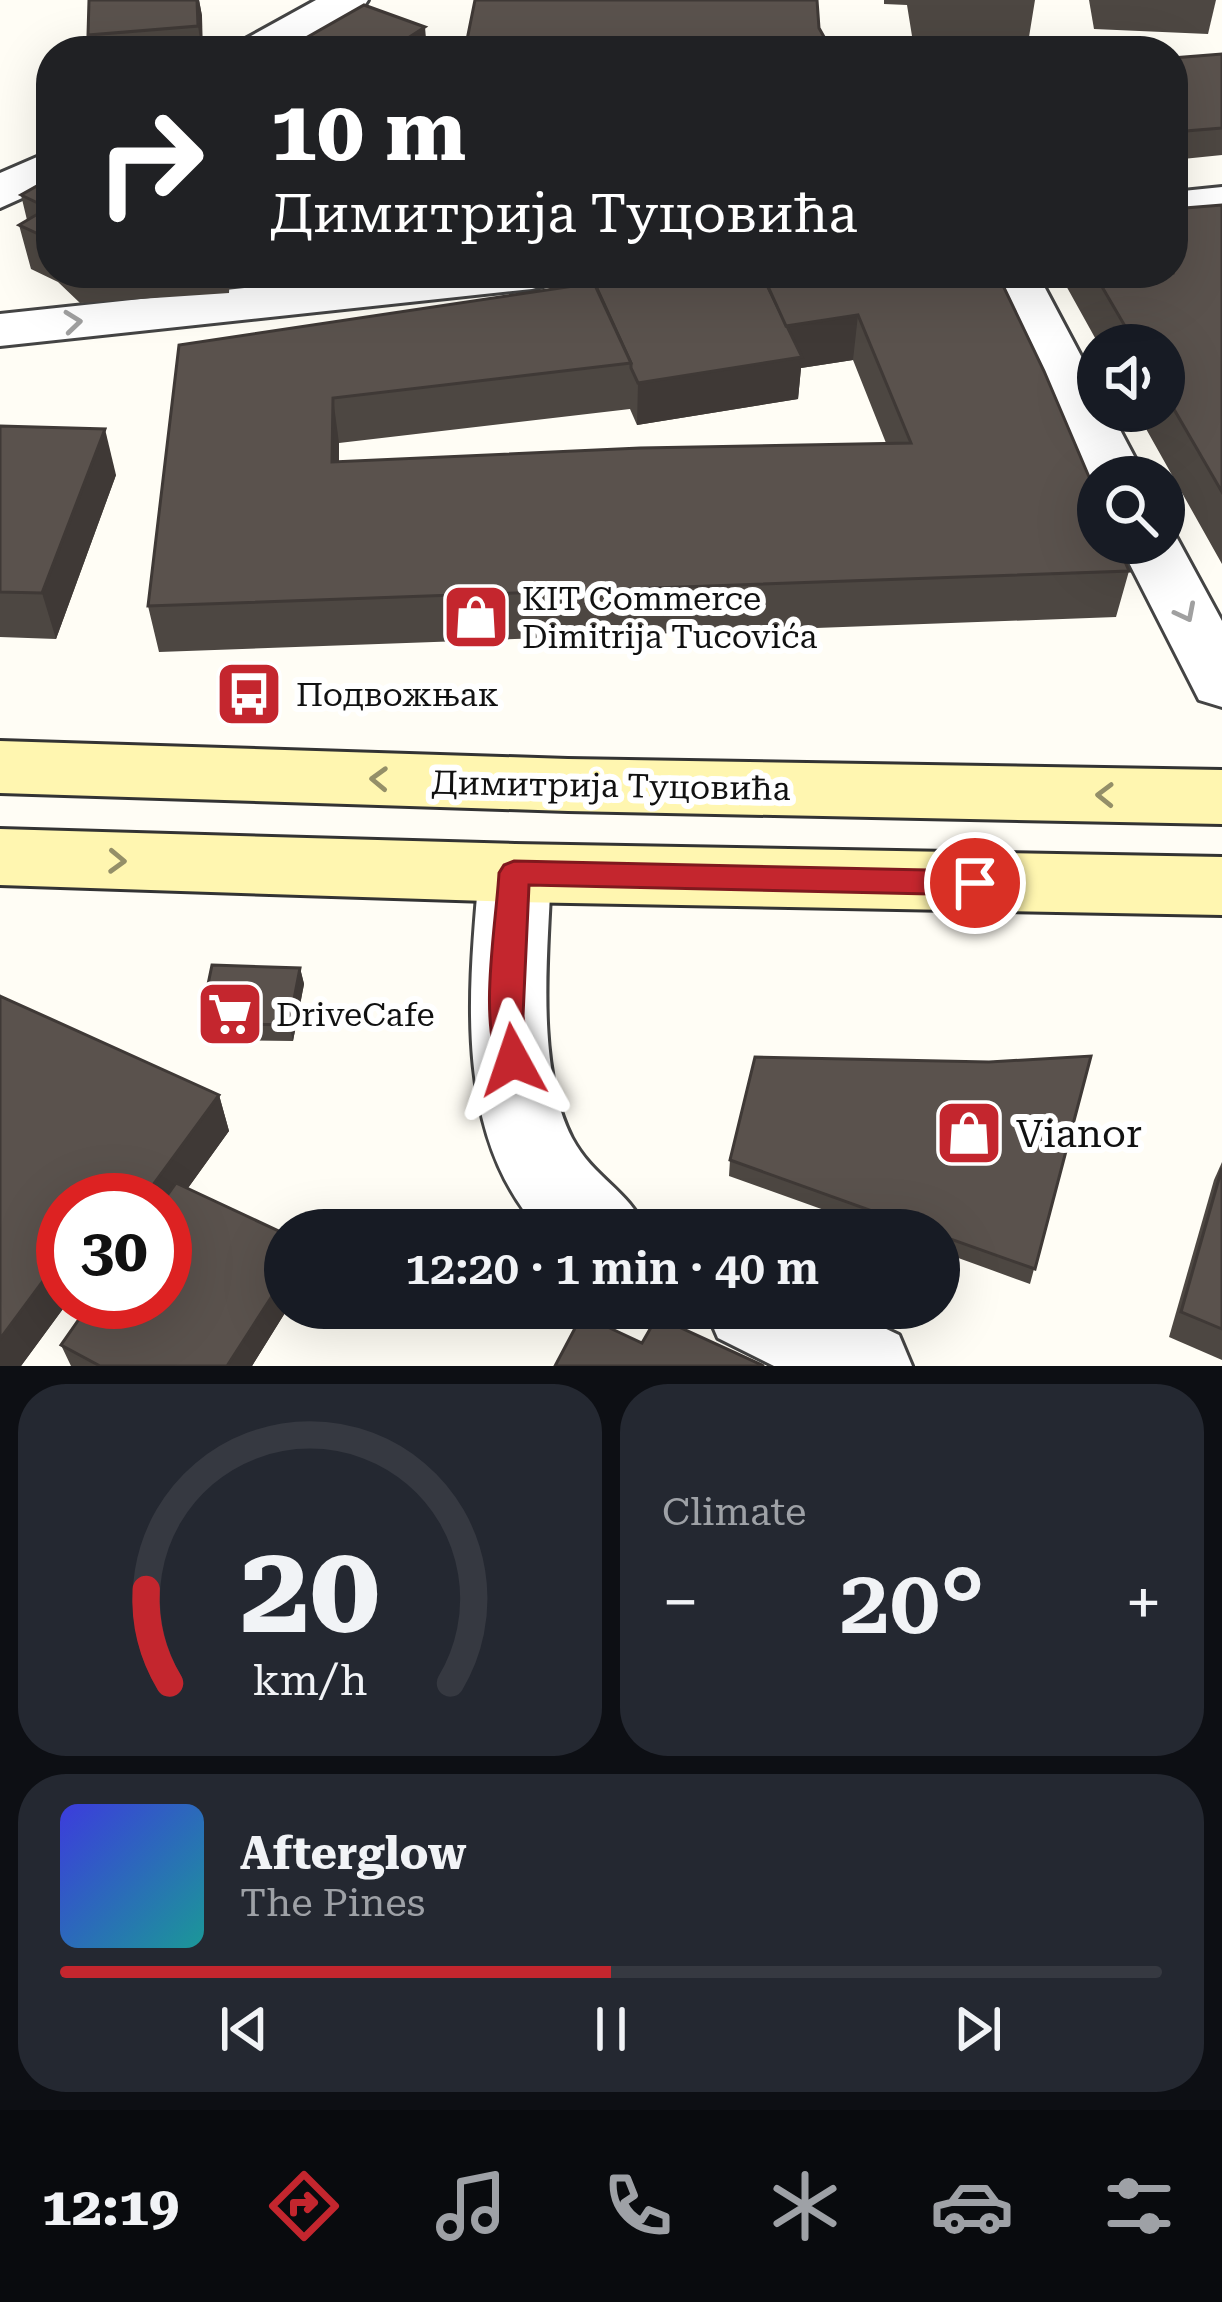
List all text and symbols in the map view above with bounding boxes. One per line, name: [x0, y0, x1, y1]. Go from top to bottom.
text: 10 m: [270, 82, 466, 180]
icon: right: [72, 84, 228, 240]
text: Димитрија Туцовића: [270, 182, 858, 245]
one-way arrow: [64, 310, 83, 335]
map controls: [1077, 324, 1185, 564]
button: sound: [1077, 324, 1185, 432]
button: search: [1077, 456, 1185, 564]
place label: KIT Commerce Dimitrija Tucovića: [522, 579, 817, 656]
shop icon: KIT Commerce Dimitrija Tucovića: [441, 582, 511, 652]
one-way arrow: [1172, 600, 1195, 622]
bus stop icon: Подвожњак: [214, 659, 284, 729]
place label: Подвожњак: [296, 675, 499, 714]
street label: Димитрија Туцовића: [431, 763, 791, 808]
one-way arrow: [369, 767, 388, 793]
one-way arrow: [1095, 783, 1114, 809]
pin: [924, 832, 1026, 934]
one-way arrow: [108, 847, 127, 873]
icon: arrive: [942, 850, 1008, 916]
supermarket icon: DriveCafe: [195, 979, 265, 1049]
place label: DriveCafe: [276, 995, 435, 1034]
position arrow: [450, 997, 576, 1123]
shop icon: Vianor: [934, 1098, 1004, 1168]
place label: Vianor: [1016, 1111, 1142, 1157]
speed limit sign: 30: [36, 1173, 192, 1329]
text: 12:20 · 1 min · 40 m: [405, 1242, 819, 1295]
text: Climate: [662, 1489, 806, 1535]
text: 20: [240, 1516, 380, 1662]
text: 20°: [839, 1550, 985, 1655]
text: −: [662, 1564, 699, 1641]
text: +: [1125, 1564, 1162, 1641]
text: km/h: [253, 1655, 367, 1705]
text: Afterglow: [240, 1827, 466, 1880]
text: The Pines: [240, 1880, 425, 1926]
icon: previous: [211, 1996, 277, 2062]
icon: pause: [578, 1996, 644, 2062]
icon: next: [945, 1996, 1011, 2062]
icon: directions: [262, 2164, 346, 2248]
icon: music: [429, 2164, 513, 2248]
icon: phone: [596, 2164, 680, 2248]
icon: climate: [763, 2164, 847, 2248]
icon: car: [930, 2164, 1014, 2248]
icon: filters: [1097, 2164, 1181, 2248]
text: 12:19: [41, 2175, 179, 2238]

